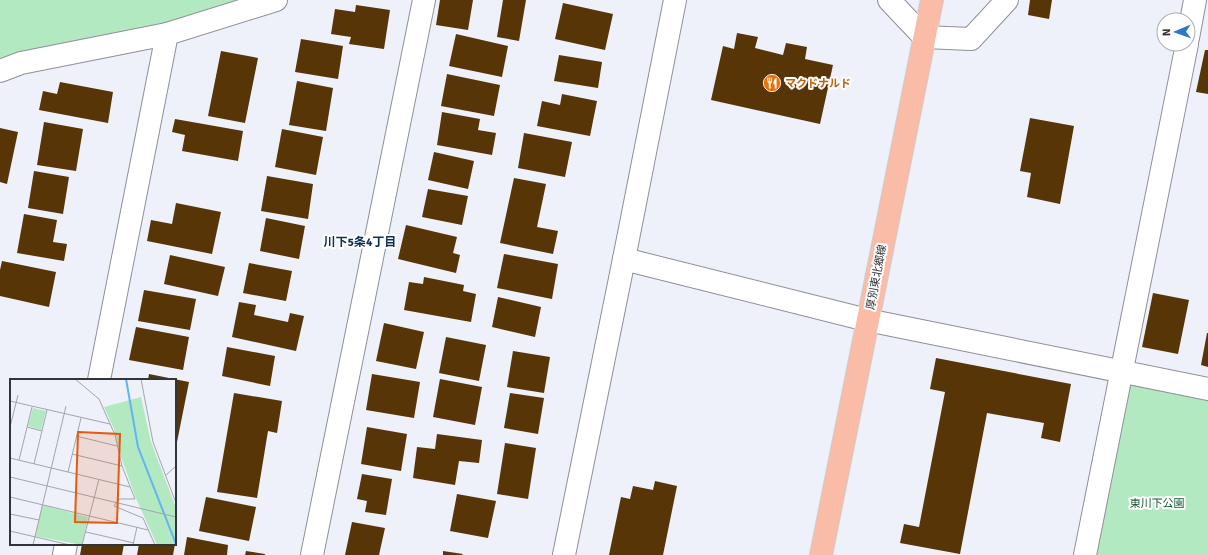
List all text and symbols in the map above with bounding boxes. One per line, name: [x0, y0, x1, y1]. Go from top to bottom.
north arrow: [1156, 12, 1196, 52]
text: N: [1160, 28, 1173, 36]
restaurant icon: マクドナルド: [762, 73, 782, 93]
place label: マクドナルド: [785, 77, 851, 90]
district label: 川下5条4丁目: [324, 235, 396, 250]
street label: 厚別東北郷線: [864, 243, 889, 311]
inset map: [10, 379, 176, 545]
park label: 東川下公園: [1130, 497, 1185, 510]

